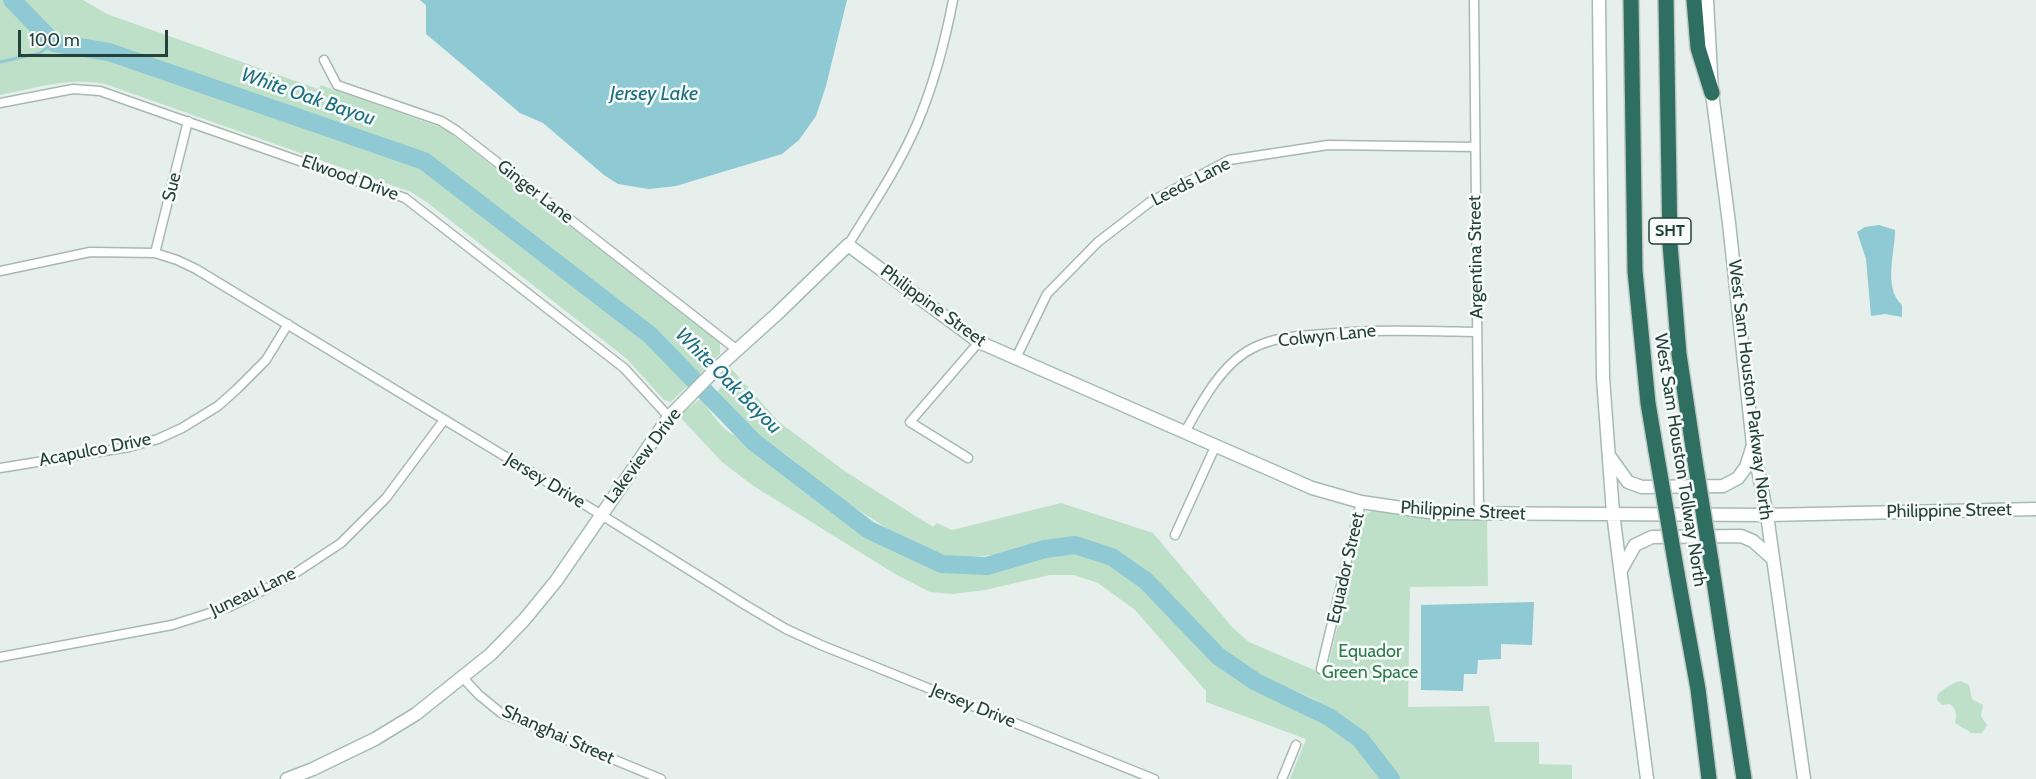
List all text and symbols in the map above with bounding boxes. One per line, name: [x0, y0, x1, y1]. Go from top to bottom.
scale bar: [21, 18, 171, 56]
text: 100 m: [29, 29, 80, 51]
water label: White Oak Bayou: [238, 63, 378, 131]
water label: Jersey Lake: [610, 82, 698, 106]
street label: Elwood Drive: [299, 151, 401, 205]
street label: Leeds Lane: [1148, 153, 1234, 211]
street label: Ginger Lane: [493, 156, 577, 228]
street label: Sue: [158, 170, 186, 204]
street label: Argentina Street: [1464, 195, 1488, 319]
road number: SHT: [1649, 218, 1691, 244]
street label: West Sam Houston Parkway North: [1723, 259, 1777, 521]
street label: Philippine Street: [876, 260, 990, 352]
street label: Colwyn Lane: [1277, 320, 1377, 352]
water label: White Oak Bayou: [670, 323, 786, 439]
street label: West Sam Houston Tollway North: [1649, 332, 1711, 588]
street label: Lakeview Drive: [600, 404, 686, 508]
street label: Acapulco Drive: [37, 429, 153, 471]
street label: Jersey Drive: [501, 449, 589, 513]
street label: Philippine Street: [1400, 497, 1526, 525]
street label: Philippine Street: [1886, 499, 2012, 523]
street label: Equador Street: [1323, 510, 1369, 626]
street label: Juneau Lane: [207, 563, 299, 621]
park label: Equador Green Space: [1322, 641, 1418, 684]
street label: Jersey Drive: [928, 679, 1018, 733]
street label: Shanghai Street: [499, 701, 617, 769]

